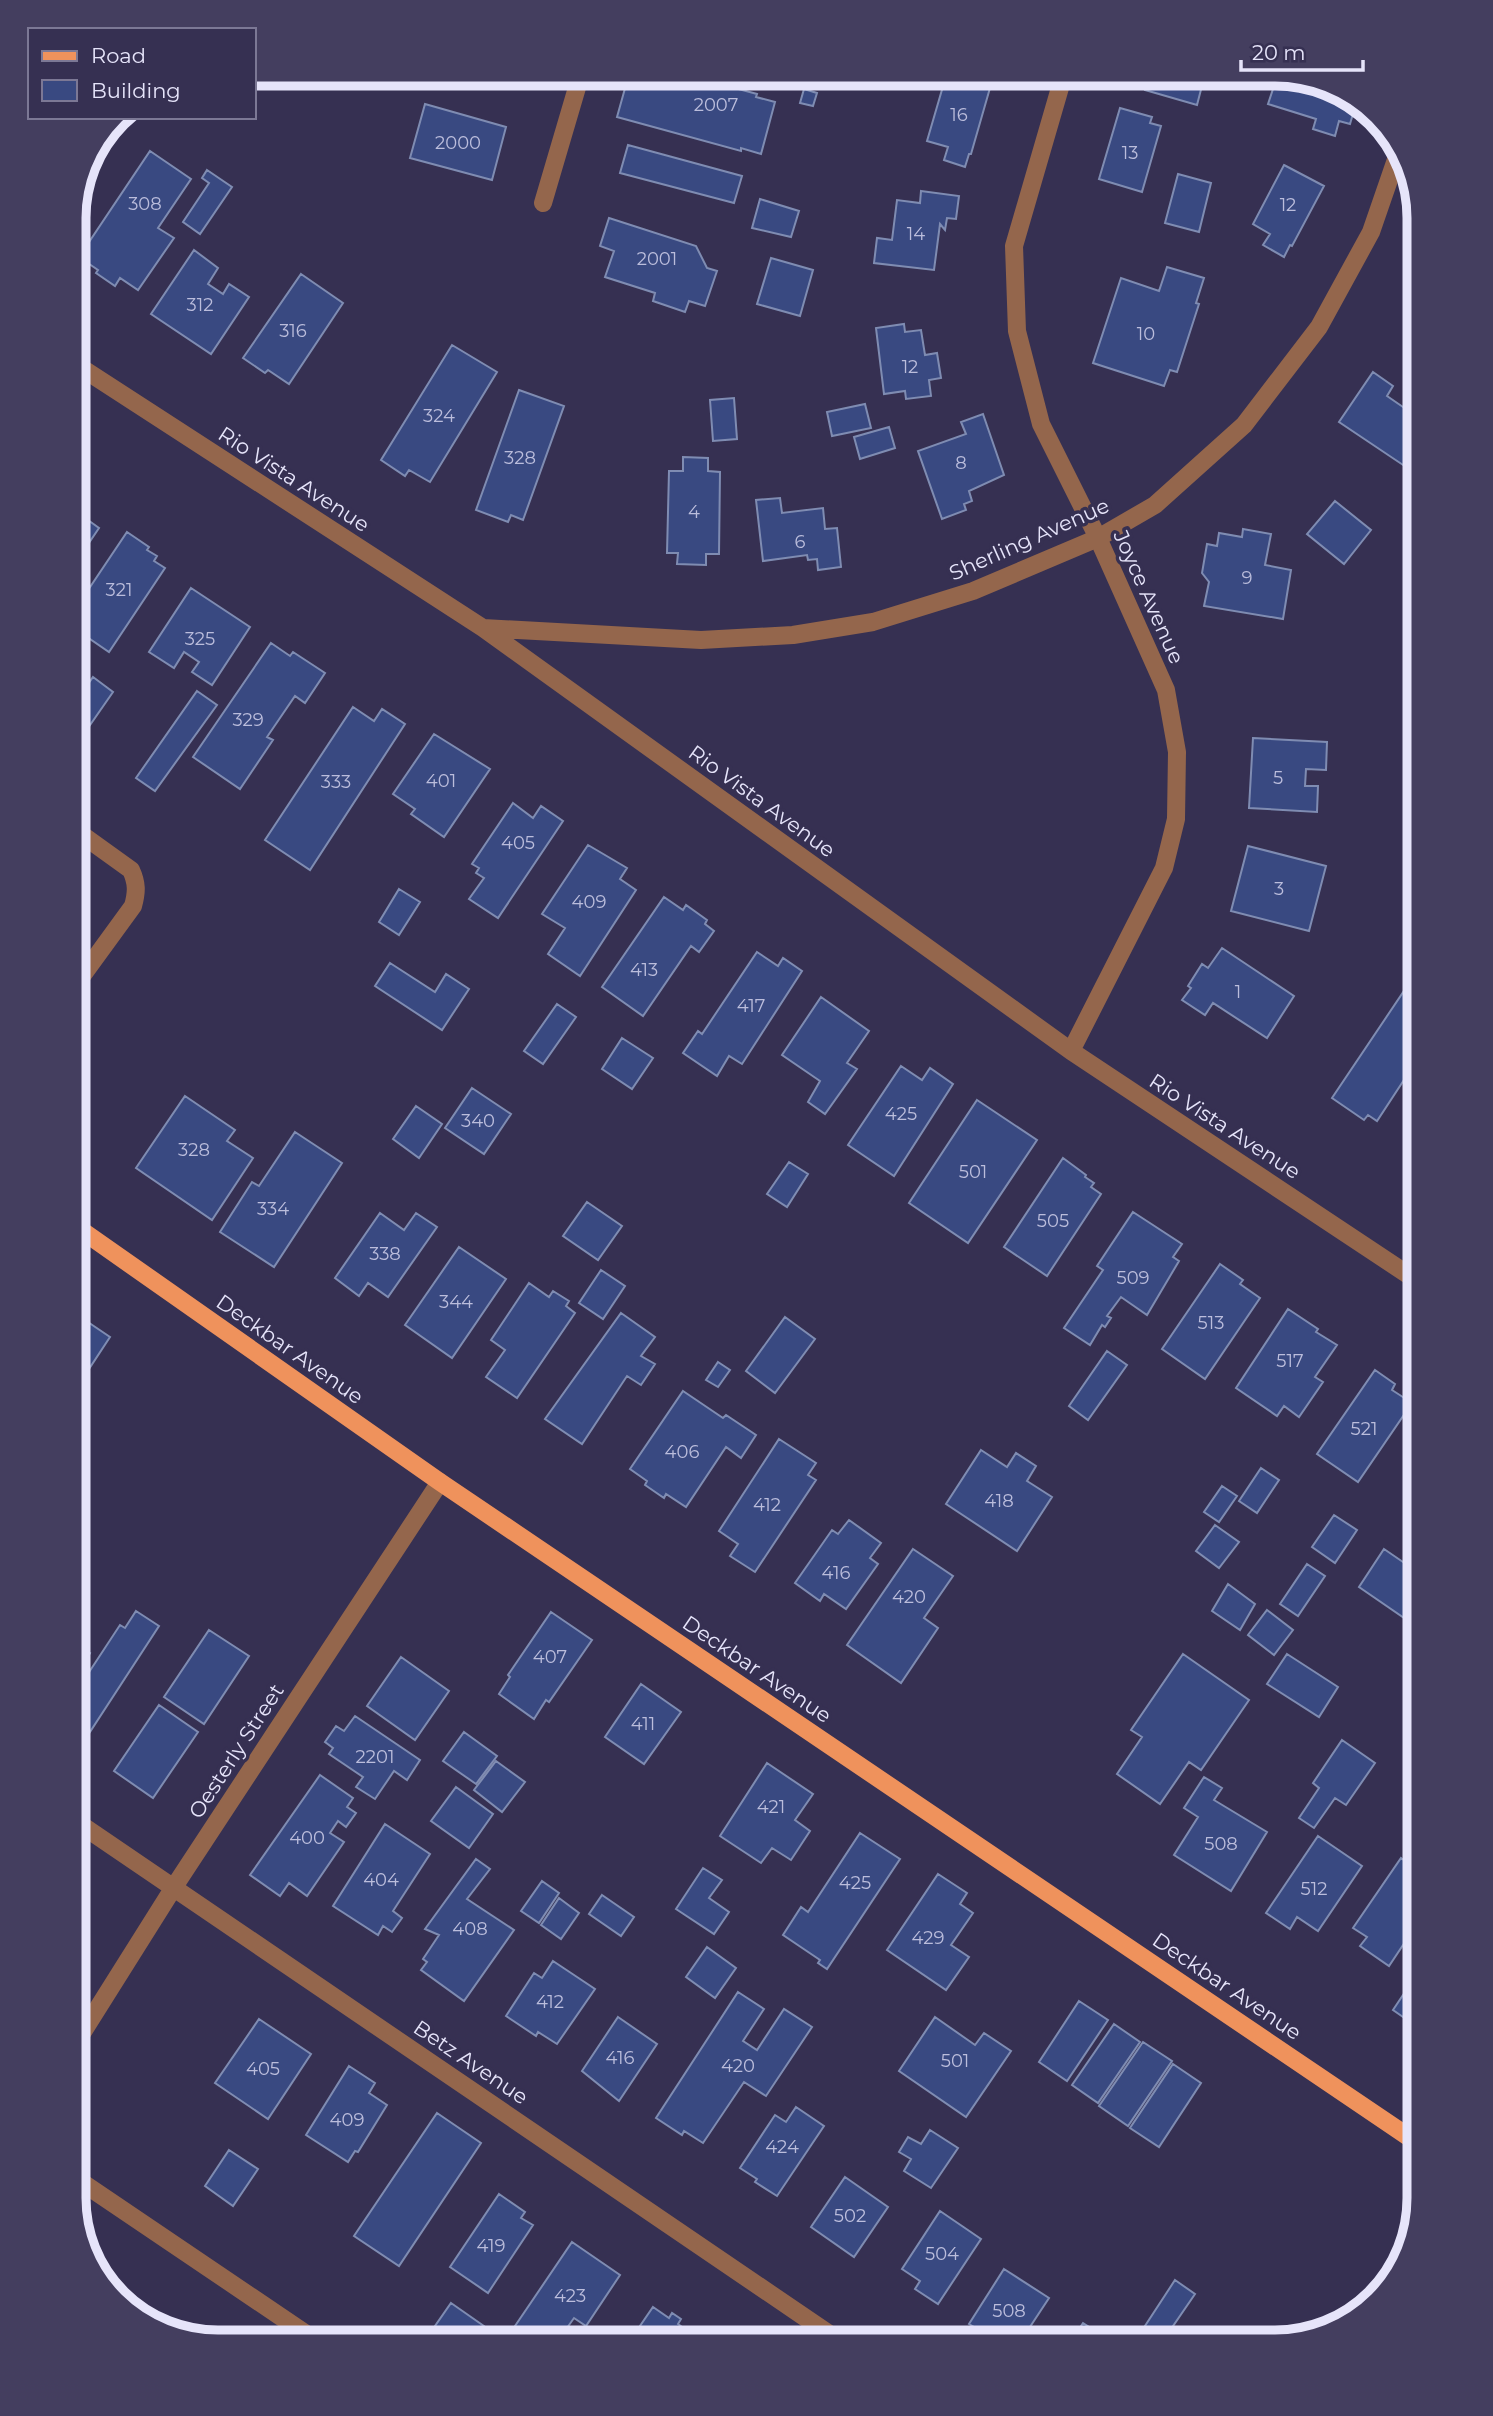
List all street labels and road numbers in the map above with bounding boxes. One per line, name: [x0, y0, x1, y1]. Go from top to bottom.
street label: Rio Vista Avenue: [214, 421, 374, 537]
street label: Sherling Avenue: [945, 492, 1113, 586]
street label: Joyce Avenue: [1108, 525, 1190, 668]
street label: Rio Vista Avenue: [684, 739, 840, 863]
street label: Rio Vista Avenue: [1145, 1068, 1305, 1184]
street label: Deckbar Avenue: [212, 1289, 368, 1409]
street label: Deckbar Avenue: [678, 1610, 836, 1728]
street label: Oesterly Street: [183, 1679, 289, 1823]
street label: Deckbar Avenue: [1148, 1927, 1306, 2045]
street label: Betz Avenue: [409, 2015, 533, 2109]

